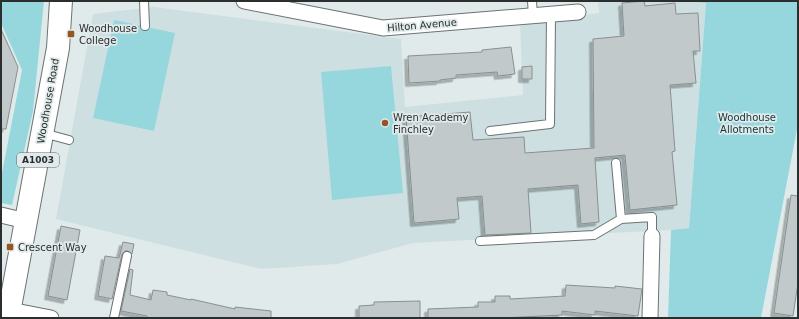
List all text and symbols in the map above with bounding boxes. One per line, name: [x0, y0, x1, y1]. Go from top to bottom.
street label: Hilton Avenue: [387, 16, 457, 34]
place label: Woodhouse College: [79, 23, 137, 46]
marker: Woodhouse College: [66, 29, 76, 39]
street label: Woodhouse Road: [35, 58, 61, 144]
place label: Wren Academy Finchley: [393, 112, 469, 135]
park label: Woodhouse Allotments: [718, 112, 776, 135]
marker: Wren Academy Finchley: [380, 118, 390, 128]
road number: A1003: [17, 153, 59, 167]
marker: Crescent Way: [5, 242, 15, 252]
place label: Crescent Way: [18, 242, 87, 253]

